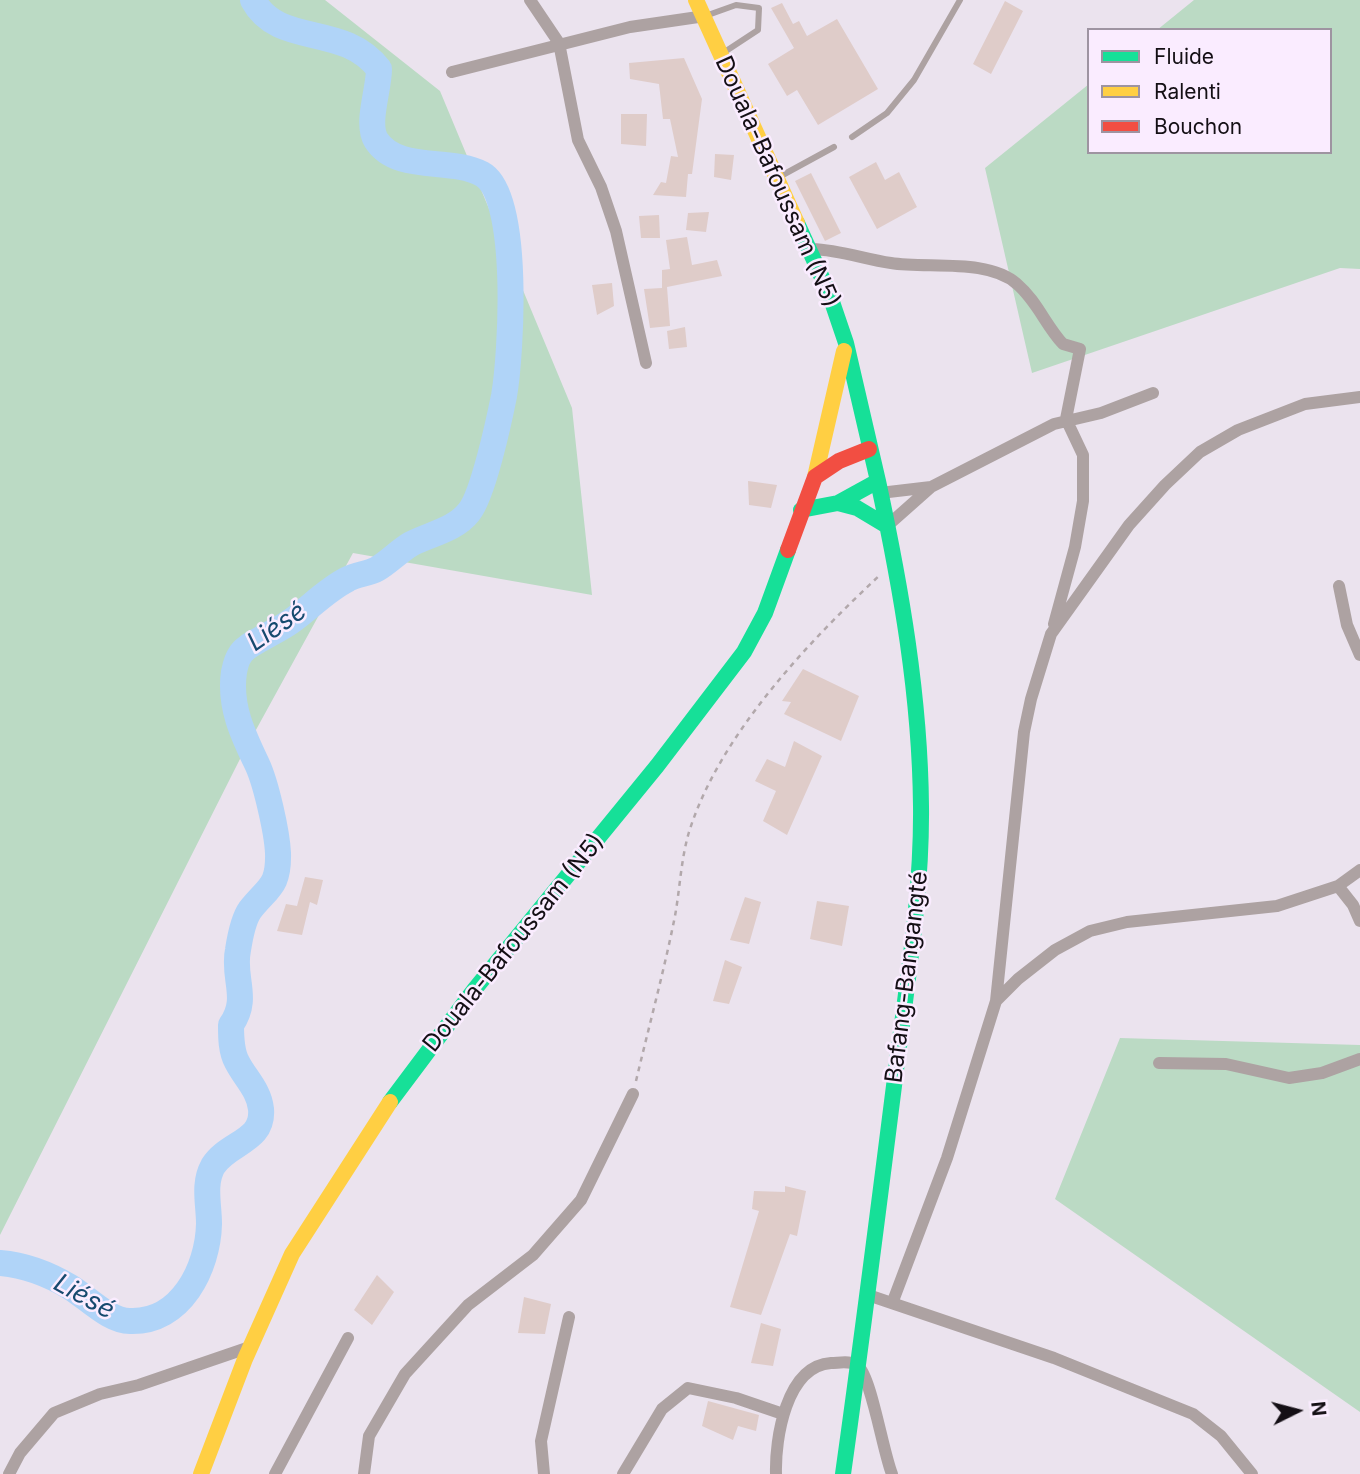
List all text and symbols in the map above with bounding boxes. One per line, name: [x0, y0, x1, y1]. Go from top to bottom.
legend: [1087, 28, 1332, 154]
text: Fluide: [1154, 44, 1214, 69]
street label: Douala-Bafoussam (N5): [708, 52, 846, 312]
text: Ralenti: [1154, 79, 1221, 104]
text: Bouchon: [1154, 114, 1242, 139]
water label: Liésé: [242, 596, 312, 658]
street label: Douala-Bafoussam (N5): [417, 828, 611, 1058]
street label: Bafang-Bangangté: [880, 869, 934, 1085]
water label: Liésé: [48, 1268, 120, 1326]
north arrow: [1262, 1376, 1332, 1446]
text: N: [1306, 1400, 1331, 1417]

